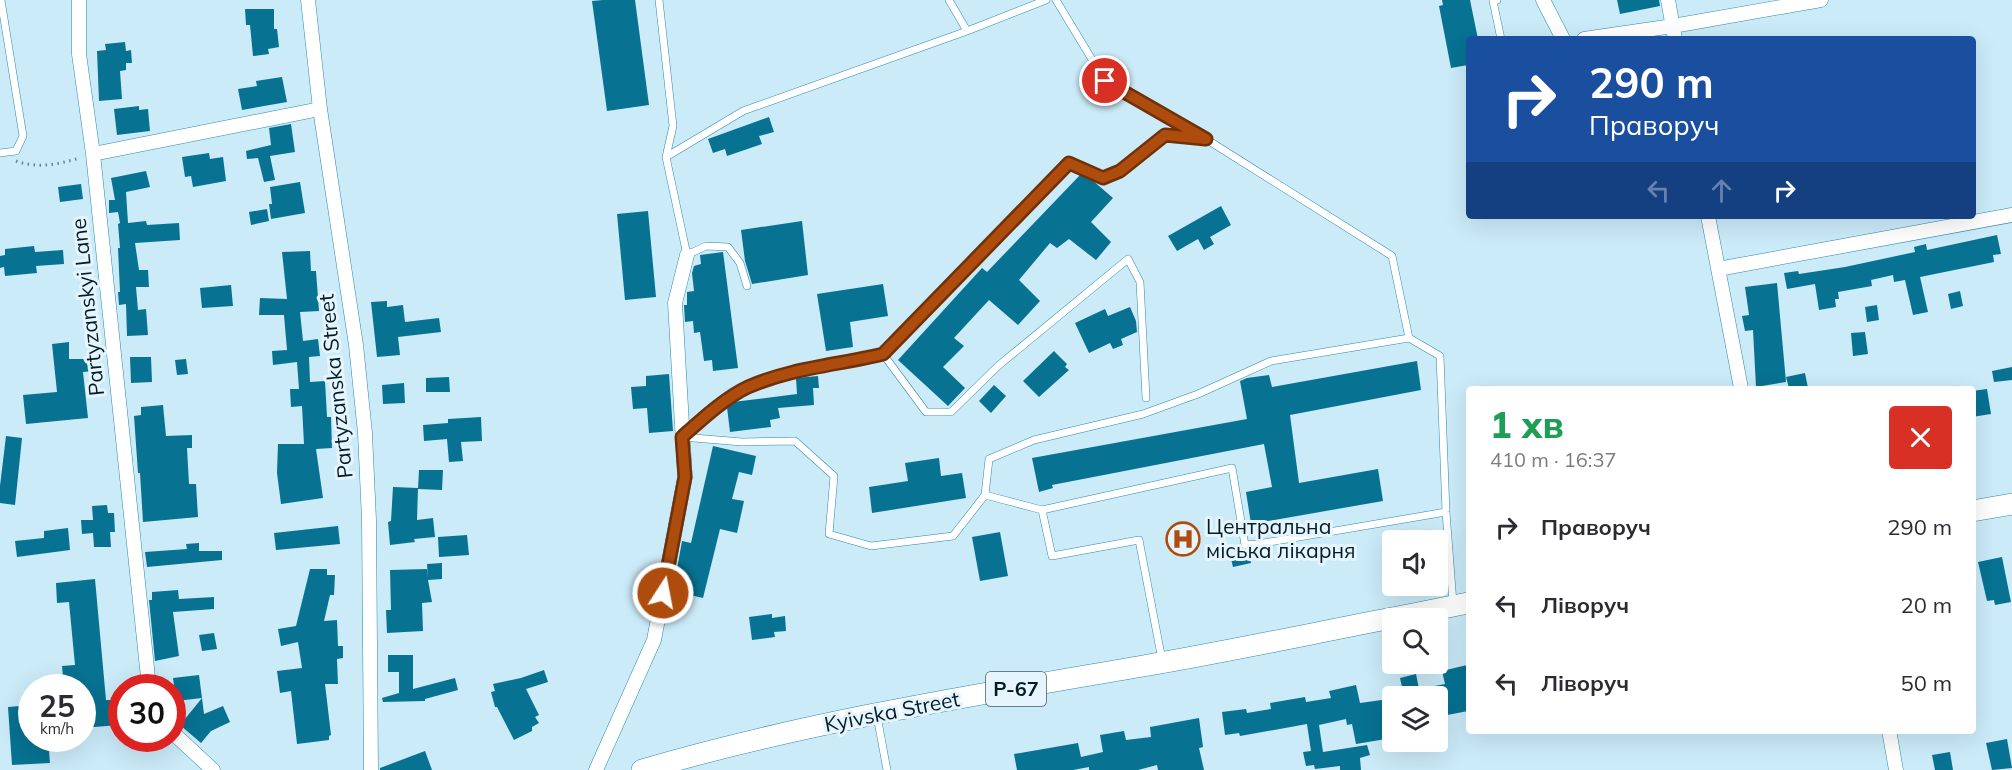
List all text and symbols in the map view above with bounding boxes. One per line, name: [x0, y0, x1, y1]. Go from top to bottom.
pin: [1079, 55, 1130, 106]
text: 290 m: [1589, 56, 1714, 109]
icon: right: [1490, 60, 1568, 138]
icon: arrive: [1088, 64, 1121, 97]
text: Праворуч: [1589, 108, 1719, 142]
icon: left: [1642, 174, 1675, 207]
icon: ahead: [1705, 174, 1738, 207]
icon: right: [1768, 174, 1801, 207]
street label: Partyzanskyi Lane: [65, 217, 109, 397]
street label: Partyzanska Street: [312, 293, 358, 480]
text: 1 хв: [1490, 402, 1564, 447]
button: close: [1889, 406, 1952, 469]
text: 410 m · 16:37: [1490, 447, 1616, 472]
icon: right: [1490, 511, 1523, 544]
place label: Центральна міська лікарня: [1206, 513, 1356, 563]
text: Праворуч: [1541, 513, 1651, 541]
text: 290 m: [1887, 513, 1952, 541]
hospital icon: Центральна міська лікарня: [1165, 521, 1201, 557]
map controls: [1382, 530, 1448, 752]
button: sound: [1382, 530, 1448, 596]
position arrow: [631, 561, 695, 625]
icon: left: [1490, 589, 1523, 622]
text: Ліворуч: [1541, 591, 1629, 619]
text: 20 m: [1901, 591, 1952, 619]
button: search: [1382, 608, 1448, 674]
icon: left: [1490, 667, 1523, 700]
text: Ліворуч: [1541, 669, 1629, 697]
text: 50 m: [1901, 669, 1952, 697]
road number: Р-67: [986, 672, 1046, 706]
speed limit sign: 30: [108, 674, 186, 752]
street label: Kyivska Street: [822, 685, 962, 737]
button: layers: [1382, 686, 1448, 752]
text: 25: [39, 687, 75, 725]
text: km/h: [40, 719, 74, 738]

